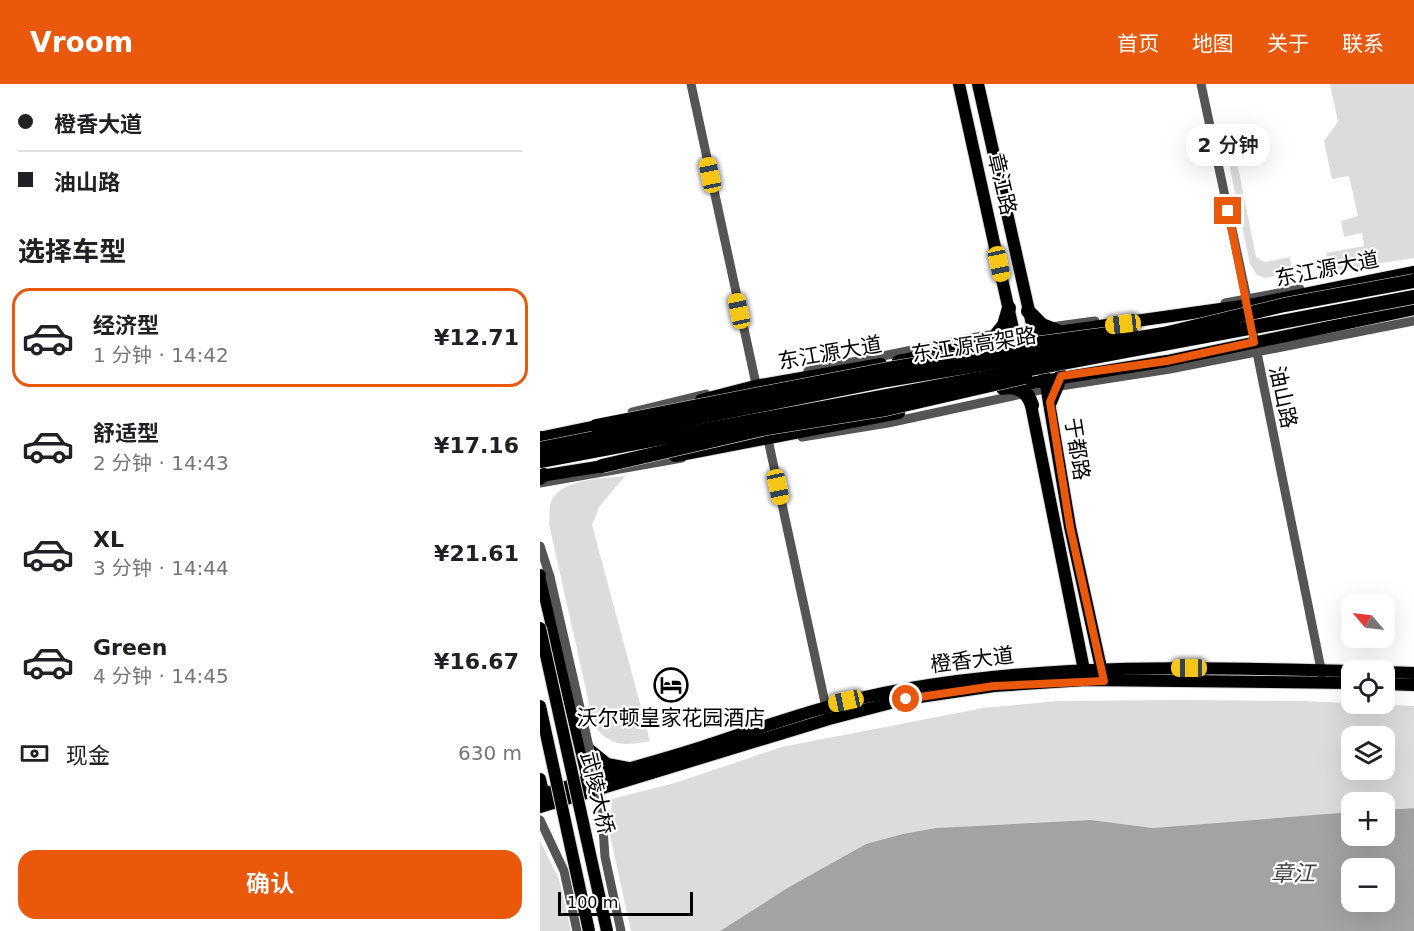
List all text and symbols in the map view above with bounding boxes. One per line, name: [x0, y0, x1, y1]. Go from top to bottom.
text: Vroom: [30, 26, 133, 59]
text: 首页: [1117, 32, 1159, 56]
text: 地图: [1192, 32, 1234, 56]
text: 关于: [1267, 32, 1309, 56]
text: 联系: [1342, 32, 1384, 56]
text: 橙香大道: [54, 112, 142, 137]
callout: 2 分钟: [1186, 124, 1270, 166]
text: 2 分钟: [1198, 133, 1258, 157]
street label: 章江路: [983, 151, 1021, 217]
car: [697, 156, 723, 194]
text: 油山路: [54, 170, 120, 195]
route end: [1214, 197, 1241, 224]
text: 选择车型: [18, 236, 126, 267]
car: [986, 245, 1012, 283]
street label: 东江源大道: [1273, 247, 1381, 291]
car: [726, 292, 752, 330]
icon: car: [21, 311, 75, 365]
text: 经济型: [93, 313, 159, 338]
car: [1104, 313, 1142, 335]
street label: 东江源高架路: [910, 323, 1038, 367]
text: ¥12.71: [434, 325, 519, 350]
street label: 东江源大道: [776, 332, 884, 374]
text: 1 分钟 · 14:42: [93, 343, 229, 367]
street label: 油山路: [1265, 364, 1301, 430]
street label: 于都路: [1060, 416, 1094, 482]
icon: car: [21, 419, 75, 473]
text: 舒适型: [93, 421, 159, 446]
text: ¥17.16: [434, 433, 519, 458]
text: 2 分钟 · 14:43: [93, 451, 229, 475]
car: [765, 468, 791, 506]
icon: car: [21, 527, 75, 581]
text: XL: [93, 527, 124, 552]
text: ¥21.61: [434, 541, 519, 566]
text: 3 分钟 · 14:44: [93, 556, 229, 580]
north arrow: [1341, 594, 1395, 648]
map controls: [1341, 594, 1395, 912]
icon: car: [21, 635, 75, 689]
text: Green: [93, 635, 167, 660]
street label: 橙香大道: [929, 643, 1015, 677]
text: ¥16.67: [434, 649, 519, 674]
car: [1171, 659, 1207, 677]
button: locate: [1341, 660, 1395, 714]
text: 4 分钟 · 14:45: [93, 664, 229, 688]
hotel icon: 沃尔顿皇家花园酒店: [653, 667, 689, 703]
route start: [892, 685, 919, 712]
car: [827, 688, 865, 714]
place label: 沃尔顿皇家花园酒店: [577, 706, 766, 730]
button: layers: [1341, 726, 1395, 780]
icon: cash: [18, 737, 51, 770]
text: 630 m: [458, 741, 522, 765]
text: 现金: [66, 743, 110, 768]
street label: 武陵大桥: [576, 749, 618, 837]
button: +: [1341, 792, 1395, 846]
button: 确认: [18, 850, 522, 919]
button: −: [1341, 858, 1395, 912]
water label: 章江: [1271, 861, 1317, 886]
scale bar: [558, 889, 693, 916]
text: 100 m: [567, 893, 618, 912]

